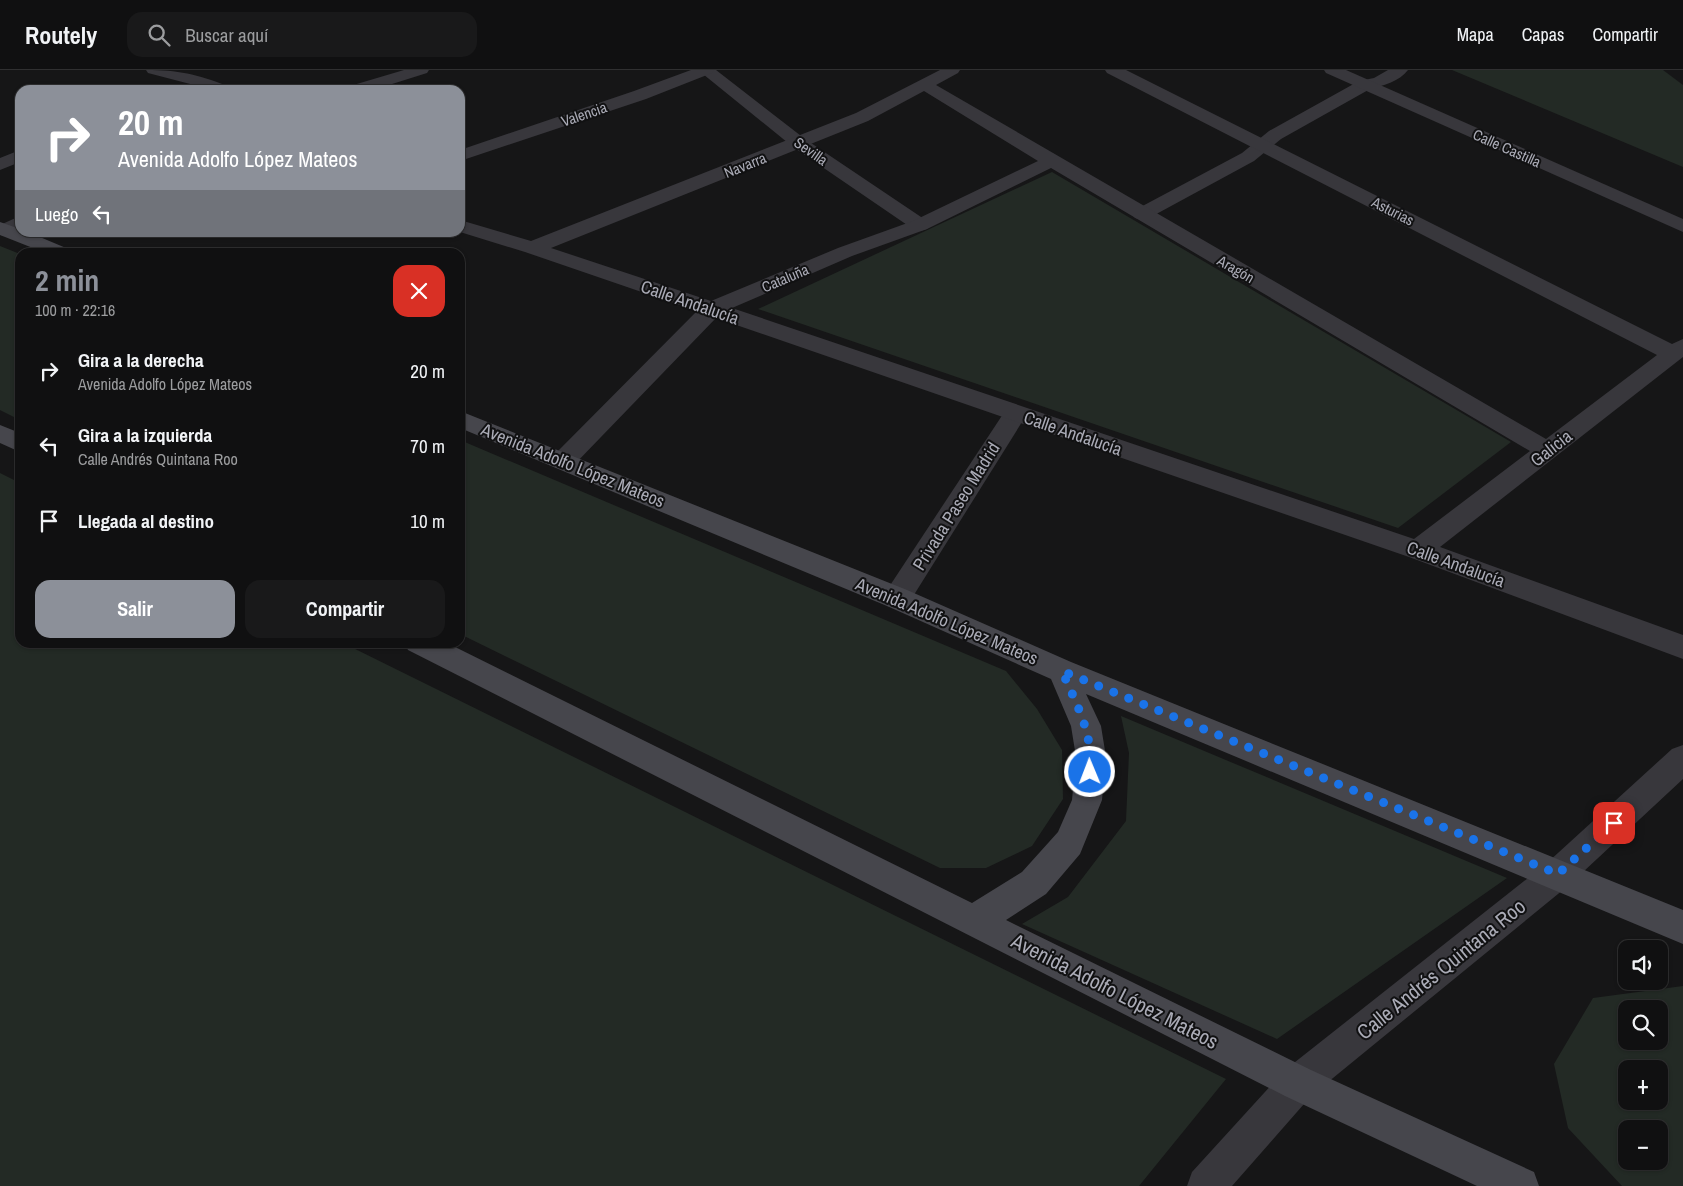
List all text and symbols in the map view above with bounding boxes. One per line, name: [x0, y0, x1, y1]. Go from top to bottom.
search box: [127, 12, 477, 57]
text: Routely: [25, 19, 97, 51]
icon: search: [145, 21, 173, 49]
text: Buscar aquí: [185, 22, 268, 48]
text: Mapa: [1457, 22, 1494, 47]
text: Capas: [1522, 22, 1564, 47]
text: Compartir: [1592, 22, 1658, 47]
street label: Valencia: [558, 96, 610, 132]
text: 20 m: [118, 99, 183, 146]
icon: right: [35, 105, 100, 170]
street label: Calle Castilla: [1470, 124, 1545, 172]
street label: Sevilla: [790, 132, 832, 170]
text: Avenida Adolfo López Mateos: [118, 144, 357, 174]
street label: Navarra: [721, 147, 769, 183]
street label: Asturias: [1367, 191, 1418, 231]
icon: left: [88, 200, 116, 228]
text: Luego: [35, 201, 78, 227]
street label: Aragón: [1213, 249, 1258, 288]
street label: Cataluña: [758, 259, 812, 297]
text: 2 min: [35, 260, 99, 300]
button: close: [393, 265, 445, 317]
street label: Calle Andalucía: [637, 273, 743, 331]
text: 100 m · 22:16: [35, 299, 115, 321]
text: Gira a la derecha: [78, 347, 204, 373]
icon: right: [35, 357, 63, 385]
text: 20 m: [410, 358, 445, 384]
text: Avenida Adolfo López Mateos: [78, 373, 252, 395]
street label: Calle Andalucía: [1020, 404, 1126, 462]
street label: Avenida Adolfo López Mateos: [477, 416, 668, 513]
text: Gira a la izquierda: [78, 422, 212, 448]
street label: Galicia: [1525, 424, 1577, 472]
icon: left: [35, 432, 63, 460]
text: 70 m: [410, 433, 445, 459]
street label: Privada Paseo Madrid: [906, 437, 1006, 575]
text: Calle Andrés Quintana Roo: [78, 448, 238, 470]
icon: arrive: [35, 507, 63, 535]
text: Llegada al destino: [78, 508, 214, 534]
text: 10 m: [410, 508, 445, 534]
street label: Calle Andalucía: [1404, 535, 1508, 593]
street label: Avenida Adolfo López Mateos: [851, 571, 1042, 671]
button: Salir: [35, 580, 235, 638]
button: Compartir: [245, 580, 445, 638]
position arrow: [1063, 745, 1115, 797]
pin: [1593, 802, 1635, 844]
icon: arrive: [1600, 809, 1628, 837]
street label: Calle Andrés Quintana Roo: [1350, 892, 1532, 1046]
street label: Avenida Adolfo López Mateos: [1006, 926, 1223, 1056]
map controls: [1618, 940, 1668, 1170]
button: sound: [1618, 940, 1668, 990]
button: search: [1618, 1000, 1668, 1050]
button: +: [1618, 1060, 1668, 1110]
button: −: [1618, 1120, 1668, 1170]

